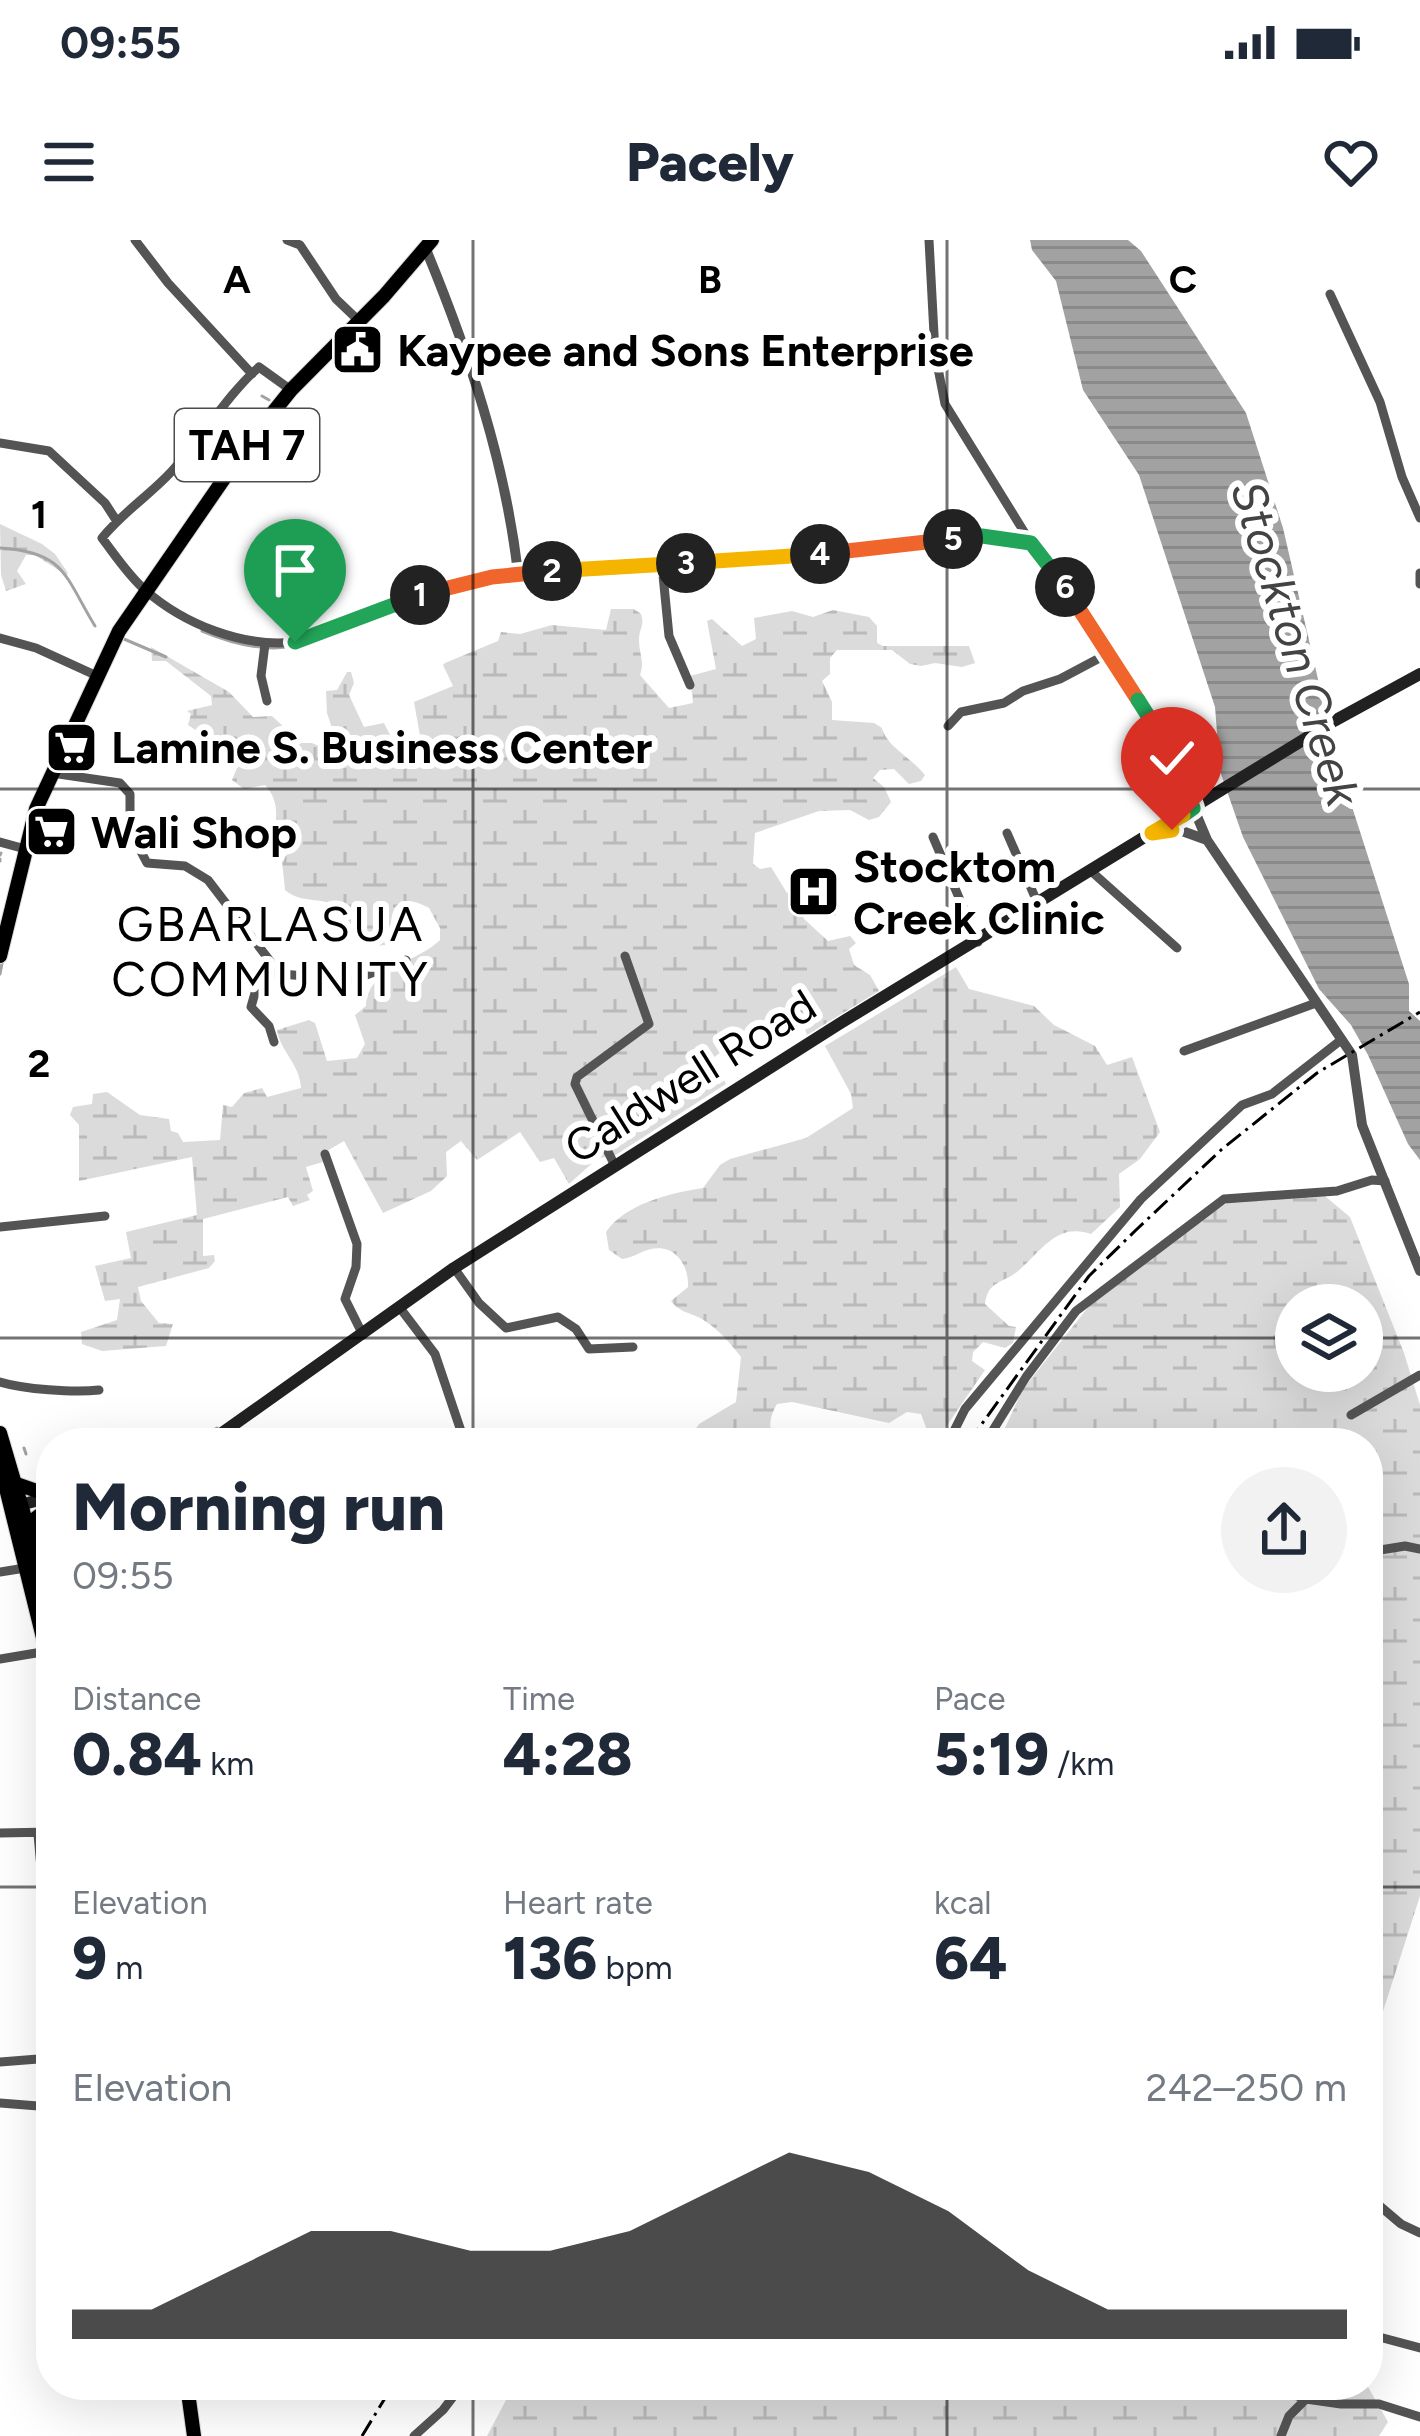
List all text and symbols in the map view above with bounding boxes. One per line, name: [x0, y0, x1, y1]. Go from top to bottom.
text: 09:55: [60, 15, 181, 69]
icon: menu: [36, 129, 102, 195]
icon: heart: [1318, 129, 1384, 195]
text: Pacely: [626, 130, 794, 195]
text: A: [223, 256, 251, 303]
text: B: [698, 256, 722, 303]
text: C: [1169, 256, 1197, 303]
public building icon: Kaypee and Sons Enterprise: [330, 322, 386, 378]
place label: Kaypee and Sons Enterprise: [397, 323, 974, 377]
road number: TAH 7: [175, 409, 319, 481]
water label: Stockton Creek: [1219, 473, 1373, 814]
text: 1: [31, 491, 47, 538]
pin: 5: [923, 509, 983, 569]
pin: [244, 519, 346, 642]
text: 5: [943, 519, 963, 558]
pin: 4: [790, 524, 850, 584]
pin: 3: [656, 533, 716, 593]
text: 4: [810, 534, 830, 573]
icon: arrive: [262, 537, 328, 603]
pin: 2: [522, 541, 582, 601]
text: 3: [677, 543, 695, 582]
text: 2: [542, 551, 562, 590]
pin: 6: [1035, 557, 1095, 617]
pin: 1: [390, 565, 450, 625]
text: 6: [1055, 567, 1075, 606]
text: 1: [413, 575, 427, 614]
pin: [1121, 707, 1223, 830]
supermarket icon: Lamine S. Business Center: [44, 719, 100, 775]
place label: Lamine S. Business Center: [111, 720, 652, 774]
icon: check: [1139, 725, 1205, 791]
supermarket icon: Wali Shop: [24, 804, 80, 860]
place label: Wali Shop: [91, 805, 297, 859]
place label: Stocktom Creek Clinic: [853, 839, 1105, 945]
hospital icon: Stocktom Creek Clinic: [786, 864, 842, 920]
district label: GBARLASUA COMMUNITY: [111, 895, 431, 1008]
street label: Caldwell Road: [555, 977, 825, 1175]
text: 2: [28, 1040, 50, 1087]
map controls: [1275, 1284, 1383, 1392]
button: layers: [1275, 1284, 1383, 1392]
text: Morning run: [72, 1467, 445, 1547]
button: share: [1221, 1467, 1347, 1593]
text: 09:55: [72, 1552, 174, 1599]
text: Distance: [72, 1679, 201, 1718]
text: Time: [503, 1679, 575, 1718]
text: Pace: [934, 1679, 1005, 1718]
text: 0.84: [72, 1718, 202, 1790]
text: 4:28: [503, 1718, 633, 1790]
text: 5:19: [934, 1718, 1049, 1790]
text: km: [202, 1744, 254, 1783]
text: /km: [1049, 1744, 1114, 1783]
text: Elevation: [72, 1883, 208, 1922]
text: Heart rate: [503, 1883, 653, 1922]
text: kcal: [934, 1883, 992, 1922]
text: 9: [72, 1922, 107, 1994]
text: 136: [503, 1922, 597, 1994]
text: 64: [934, 1922, 1008, 1994]
text: m: [107, 1948, 143, 1987]
text: bpm: [597, 1948, 672, 1987]
text: Elevation: [72, 2064, 232, 2111]
text: 242–250 m: [1146, 2064, 1347, 2111]

